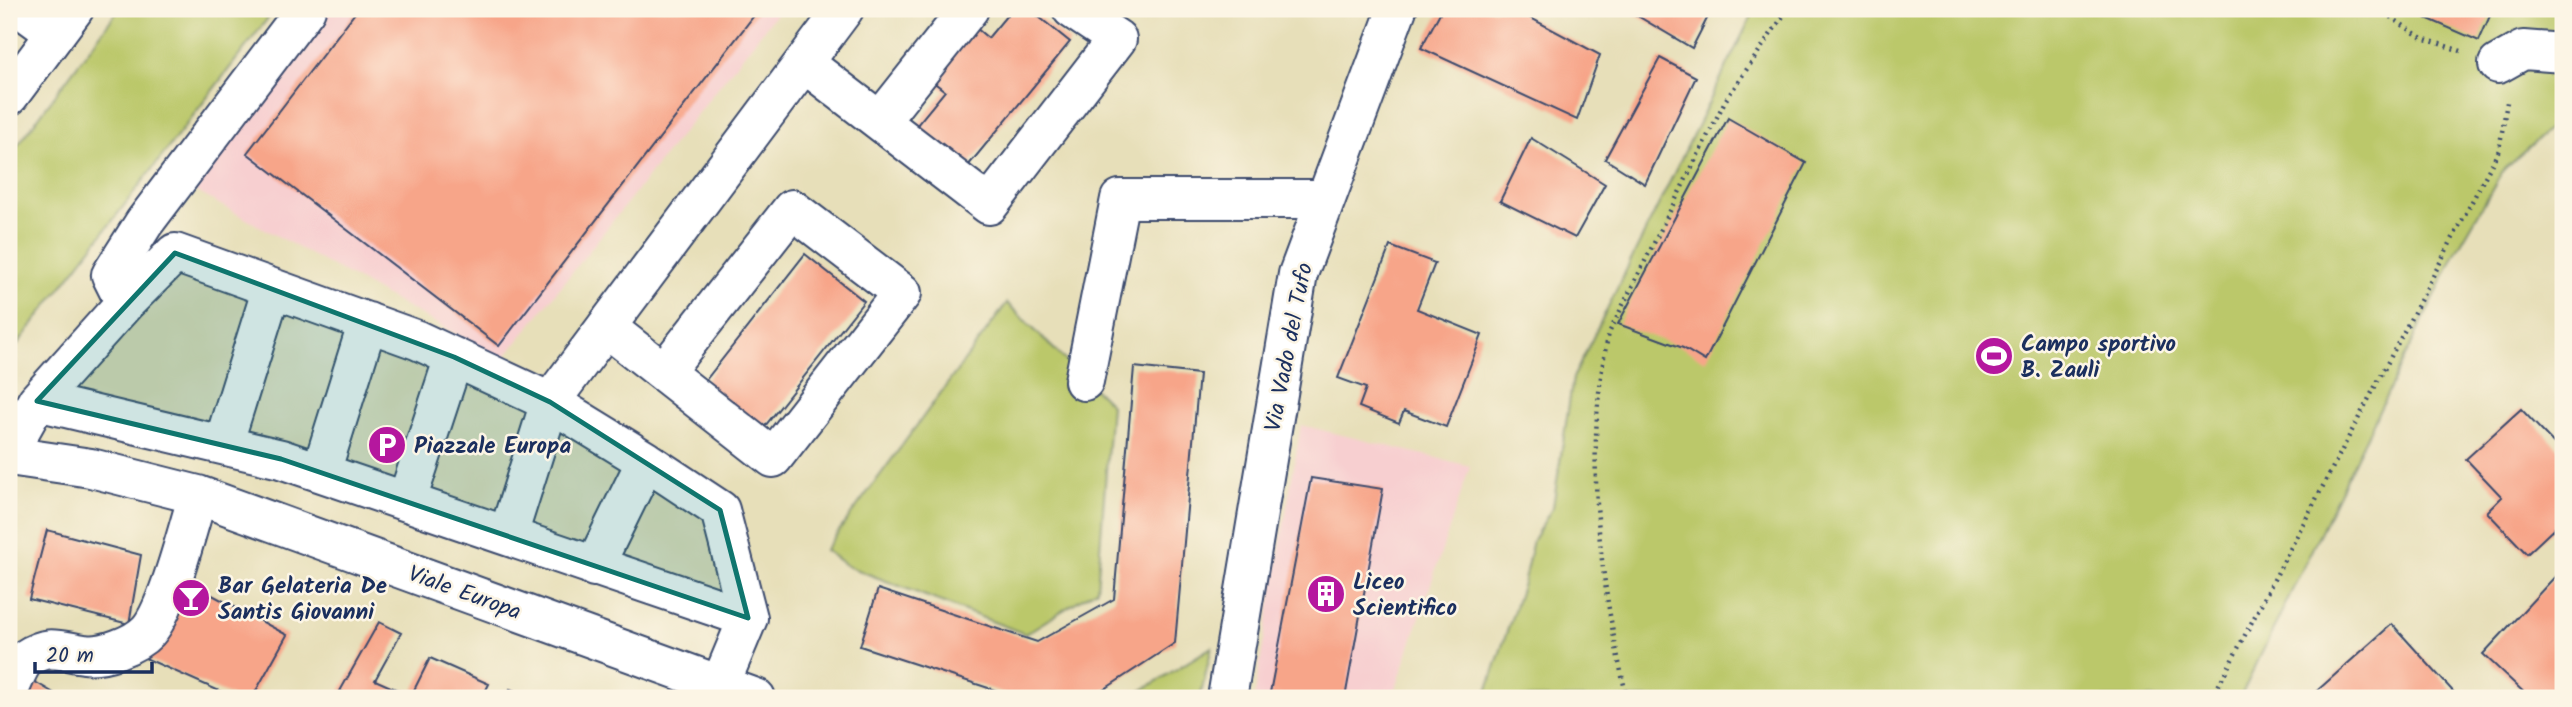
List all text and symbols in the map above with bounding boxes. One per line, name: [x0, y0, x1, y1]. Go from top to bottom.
street label: Via Vado del Tufo: [1256, 260, 1324, 435]
place label: Campo sportivo B. Zauli: [2021, 327, 2176, 389]
sports icon: Campo sportivo B. Zauli: [1973, 335, 2015, 377]
parking icon: Piazzale Europa: [366, 424, 408, 466]
place label: Piazzale Europa: [414, 429, 571, 465]
street label: Viale Europa: [403, 557, 526, 631]
place label: Liceo Scientifico: [1353, 565, 1457, 627]
place label: Bar Gelateria De Santis Giovanni: [218, 569, 387, 631]
building icon: Liceo Scientifico: [1305, 573, 1347, 615]
bar icon: Bar Gelateria De Santis Giovanni: [170, 577, 212, 619]
scale bar: [35, 630, 152, 674]
text: 20 m: [46, 640, 94, 673]

